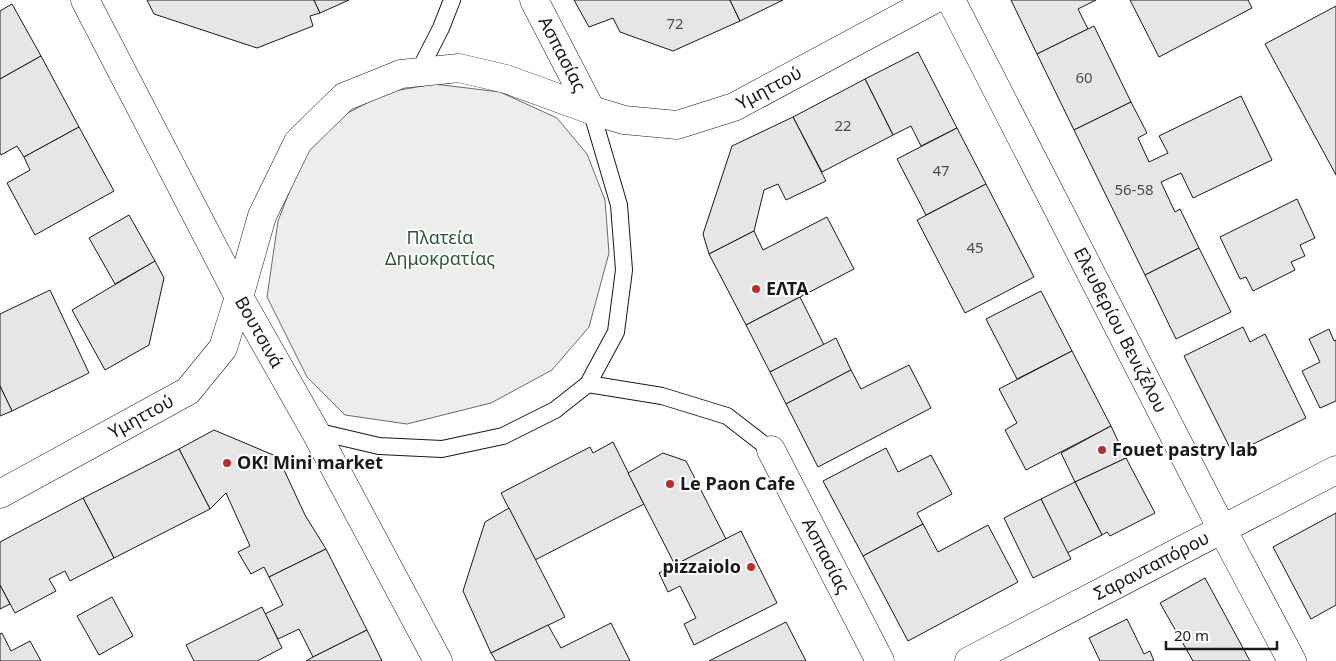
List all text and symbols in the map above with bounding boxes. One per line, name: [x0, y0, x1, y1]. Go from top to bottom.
street label: Ασπασίας: [533, 12, 593, 96]
house number: 72: [666, 13, 684, 33]
street label: Υμηττού: [732, 60, 806, 115]
house number: 60: [1075, 67, 1093, 87]
house number: 22: [834, 115, 852, 135]
house number: 47: [932, 160, 950, 180]
house number: 56-58: [1114, 179, 1154, 199]
park label: Πλατεία Δημοκρατίας: [385, 225, 495, 270]
house number: 45: [966, 237, 984, 257]
street label: Ελευθερίου Βενιζέλου: [1069, 243, 1173, 417]
place label: ΕΛΤΑ: [766, 276, 809, 300]
marker: ΕΛΤΑ: [750, 283, 762, 295]
street label: Βουτσινά: [230, 292, 290, 372]
street label: Υμηττού: [104, 388, 178, 443]
place label: Fouet pastry lab: [1112, 437, 1258, 461]
marker: Fouet pastry lab: [1096, 444, 1108, 456]
place label: OK! Mini market: [237, 450, 383, 474]
marker: OK! Mini market: [221, 457, 233, 469]
place label: Le Paon Cafe: [680, 471, 795, 495]
marker: Le Paon Cafe: [664, 478, 676, 490]
street label: Ασπασίας: [797, 513, 856, 597]
street label: Σαρανταπόρου: [1089, 525, 1213, 605]
place label: pizzaiolo: [662, 554, 741, 578]
marker: pizzaiolo: [745, 561, 757, 573]
scale bar: [1166, 618, 1277, 650]
text: 20 m: [1174, 625, 1209, 645]

